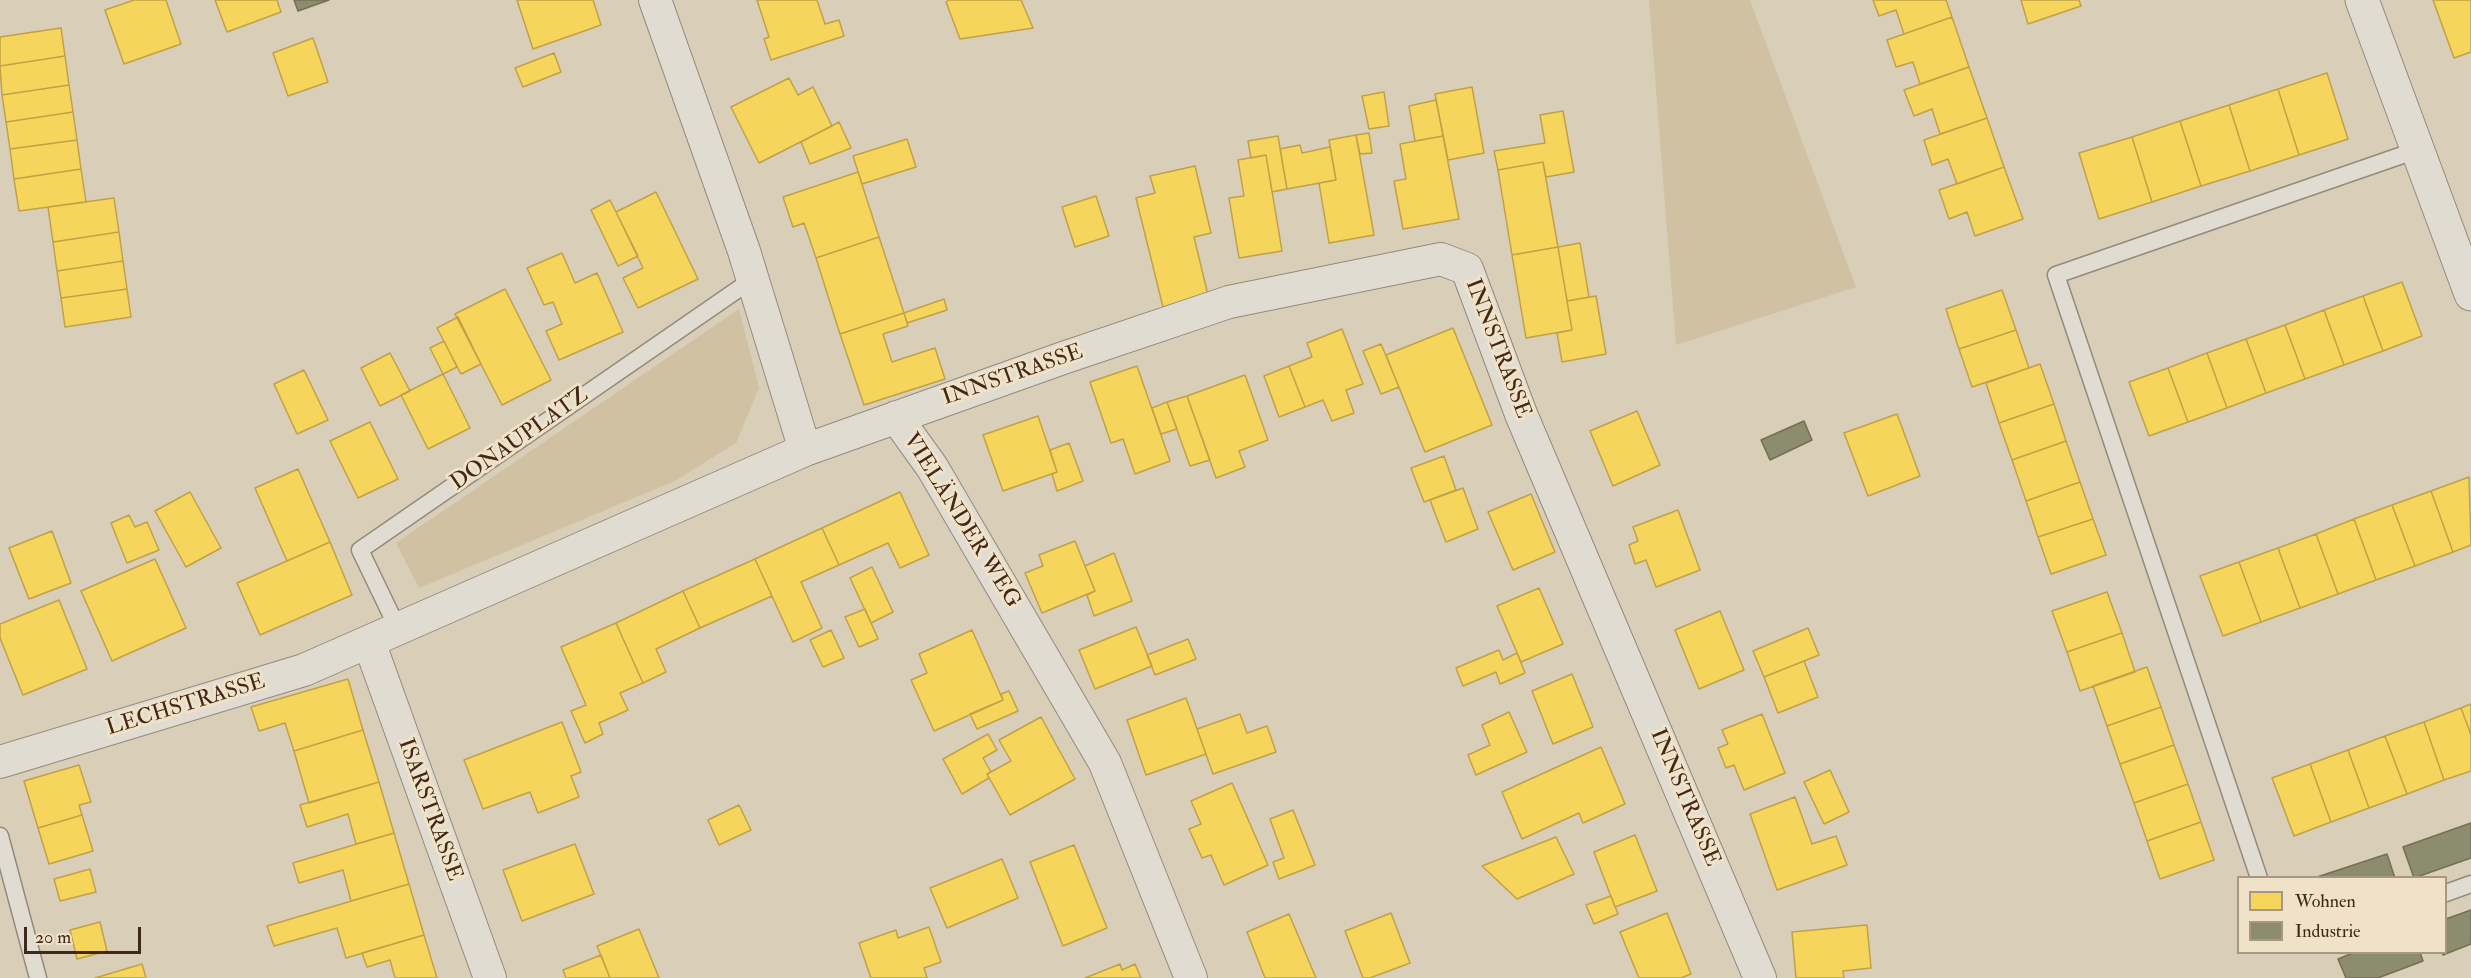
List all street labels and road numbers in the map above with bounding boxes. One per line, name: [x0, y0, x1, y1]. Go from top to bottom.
street label: INNSTRASSE: [1458, 276, 1536, 422]
street label: INNSTRASSE: [939, 340, 1087, 412]
street label: DONAUPLATZ: [446, 383, 594, 497]
street label: VIELÄNDER WEG: [897, 429, 1025, 613]
street label: LECHSTRASSE: [103, 669, 269, 743]
street label: INNSTRASSE: [1643, 725, 1725, 871]
street label: ISARSTRASSE: [391, 735, 467, 885]

